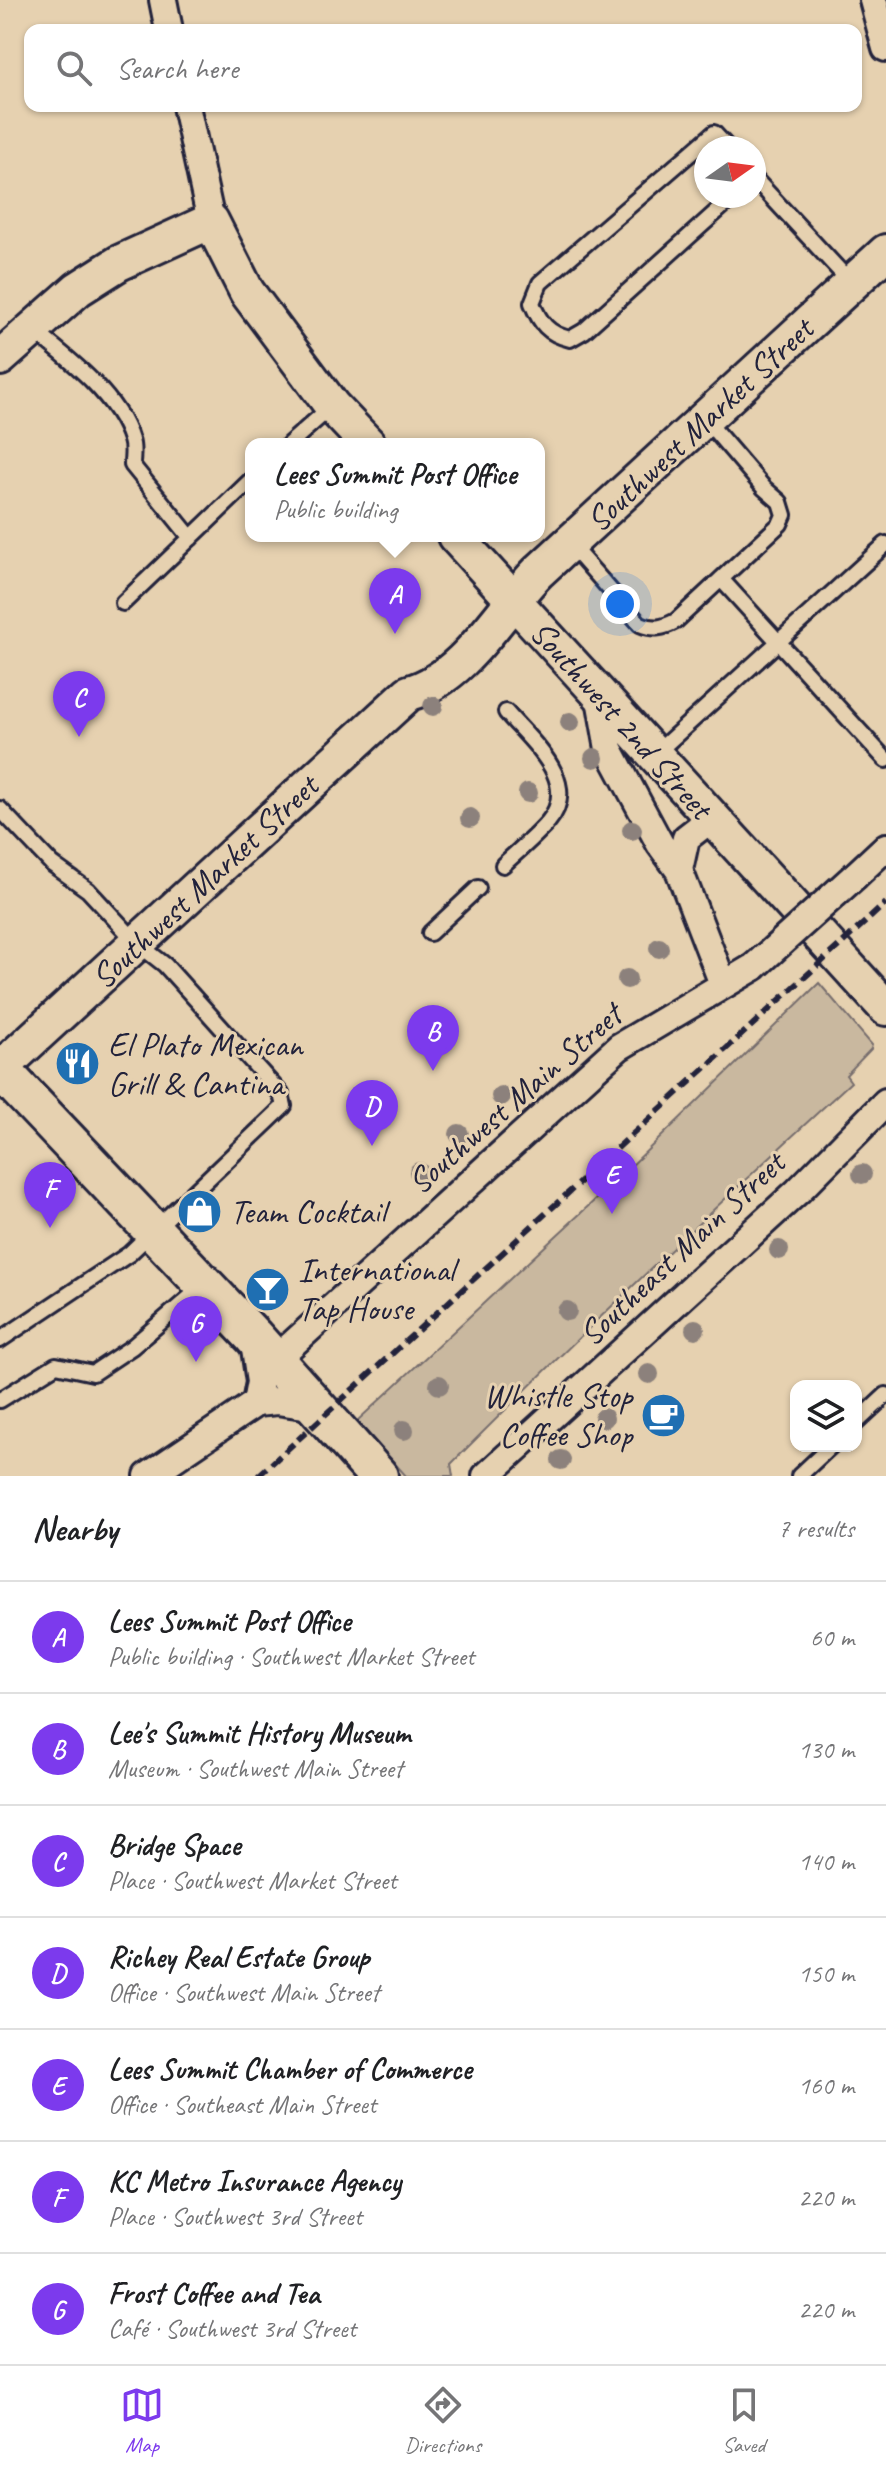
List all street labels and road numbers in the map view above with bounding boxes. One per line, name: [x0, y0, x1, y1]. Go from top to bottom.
street label: Southwest Market Street: [577, 305, 825, 541]
street label: Southwest 2nd Street: [521, 611, 725, 830]
street label: Southwest Market Street: [82, 762, 330, 998]
street label: Southwest Main Street: [398, 991, 634, 1203]
street label: Southeast Main Street: [569, 1139, 796, 1355]

